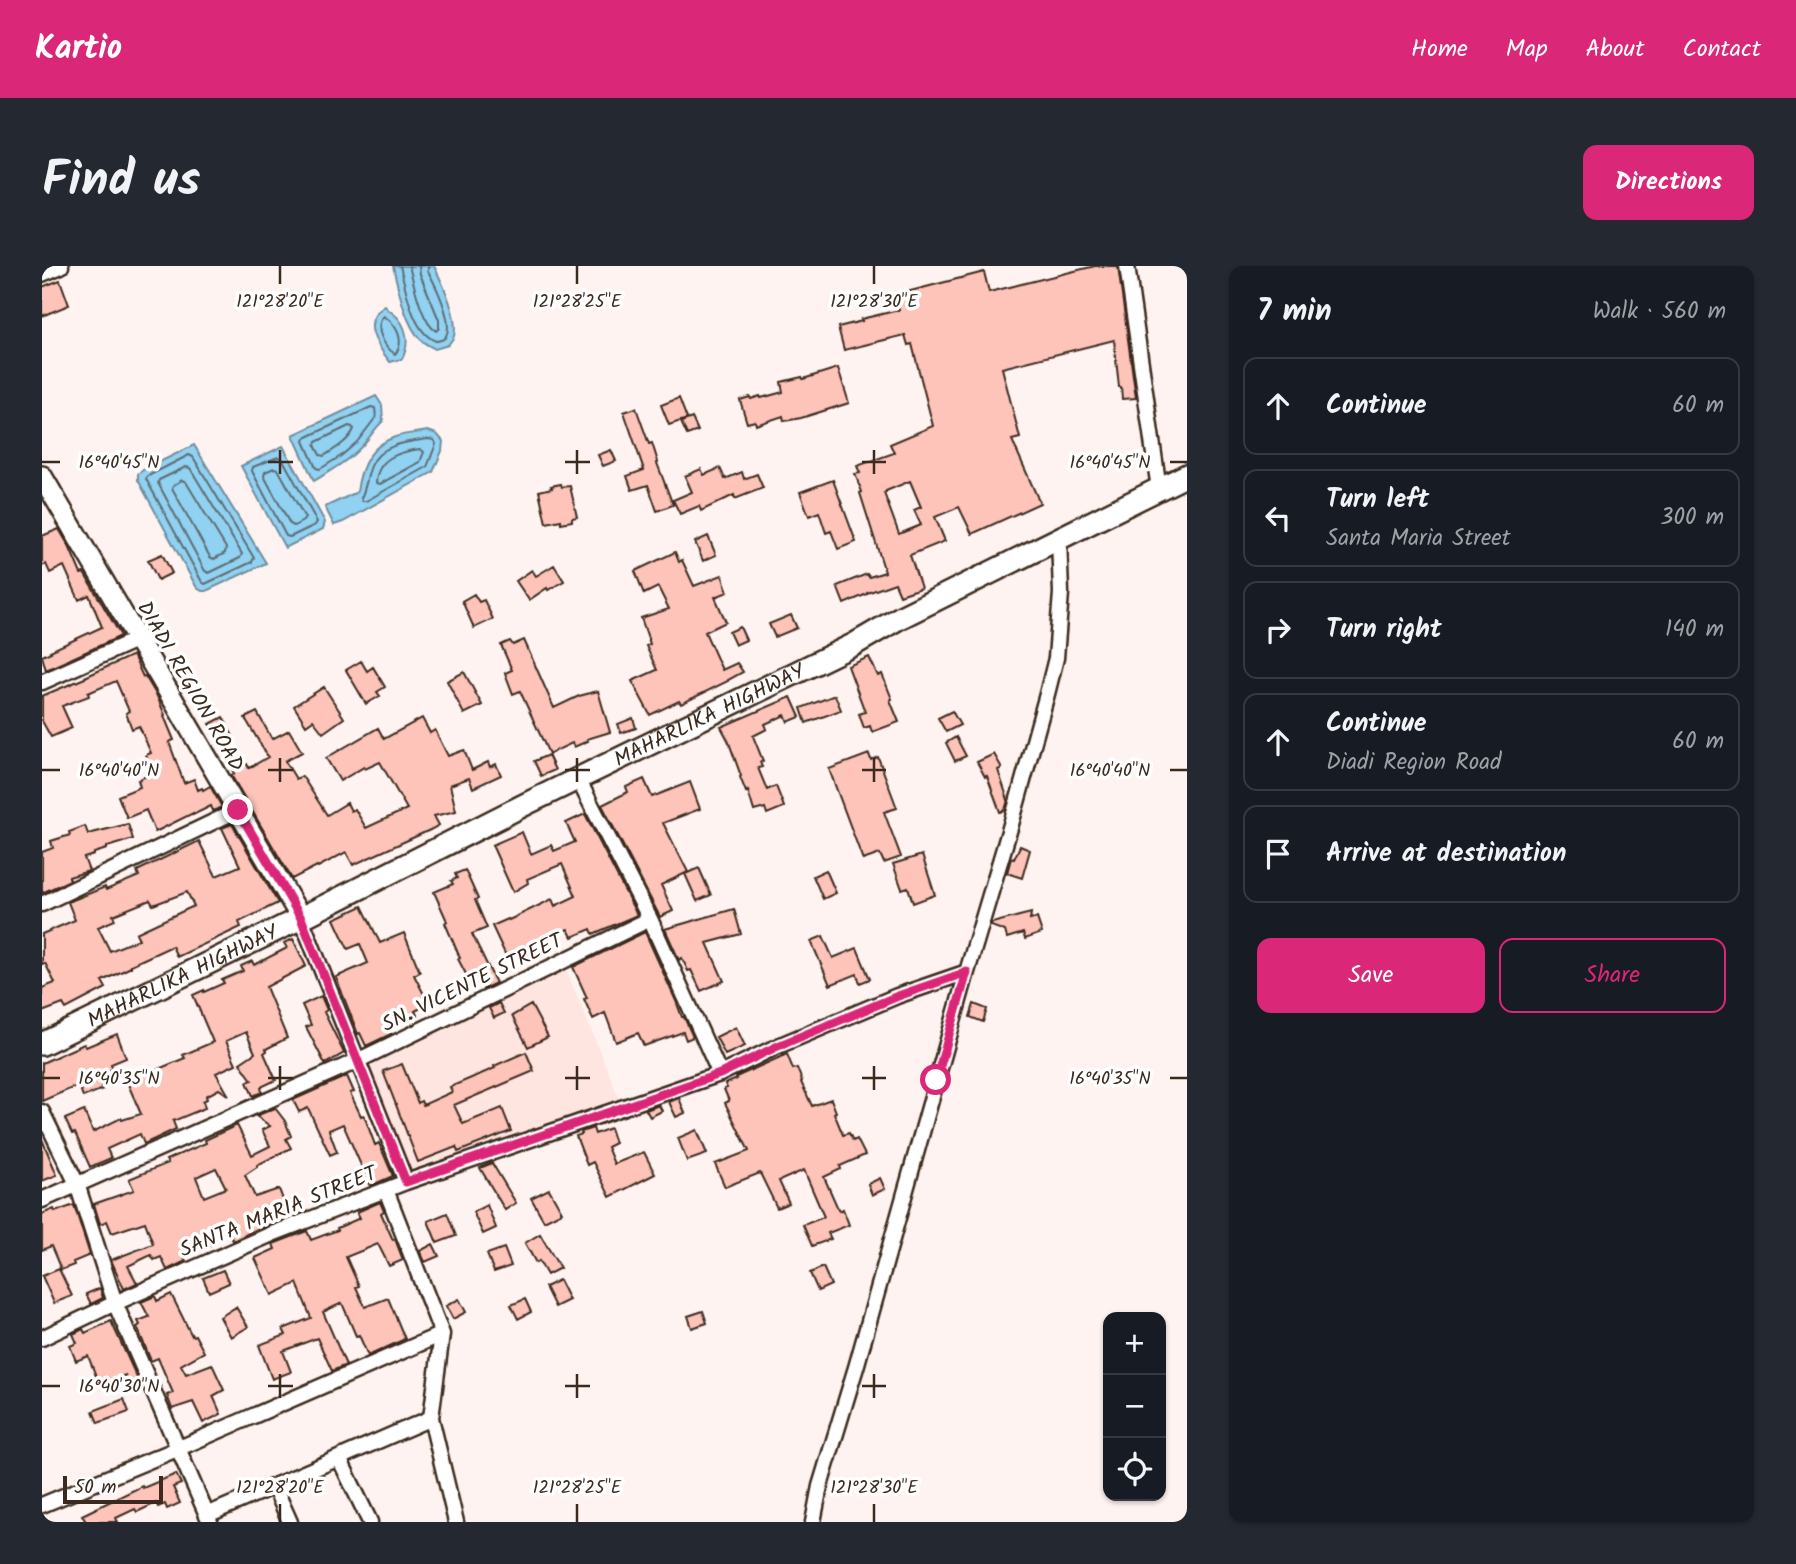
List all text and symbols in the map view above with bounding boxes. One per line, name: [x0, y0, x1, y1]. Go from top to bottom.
text: Kartio: [35, 23, 122, 76]
text: Home: [1411, 30, 1468, 69]
text: Map: [1506, 30, 1548, 69]
text: About: [1586, 30, 1644, 69]
text: Contact: [1682, 30, 1761, 69]
text: Find us: [42, 143, 200, 221]
button: Directions: [1583, 145, 1754, 220]
text: 121°28'20"E: [236, 288, 324, 317]
text: 121°28'25"E: [533, 288, 622, 317]
text: 121°28'30"E: [830, 288, 918, 317]
text: 7 min: [1257, 288, 1332, 336]
text: Walk · 560 m: [1593, 294, 1726, 330]
text: Continue: [1326, 385, 1427, 427]
icon: ahead: [1259, 387, 1297, 425]
text: 60 m: [1672, 388, 1724, 424]
text: 16°40'45"N: [78, 449, 160, 478]
text: 16°40'45"N: [1069, 449, 1151, 478]
text: Turn left: [1326, 479, 1429, 521]
icon: left: [1259, 499, 1297, 537]
text: 300 m: [1660, 500, 1724, 536]
text: Santa Maria Street: [1326, 521, 1511, 557]
street label: DIADI REGION ROAD: [127, 595, 252, 778]
text: Turn right: [1326, 609, 1442, 651]
icon: right: [1259, 611, 1297, 649]
text: 140 m: [1665, 612, 1724, 648]
street label: MAHARLIKA HIGHWAY: [609, 655, 812, 777]
text: Continue: [1326, 703, 1427, 745]
icon: ahead: [1259, 723, 1297, 761]
text: 60 m: [1672, 724, 1724, 760]
text: Diadi Region Road: [1326, 745, 1501, 781]
text: 16°40'40"N: [79, 757, 159, 786]
text: 16°40'40"N: [1070, 757, 1150, 786]
route end: [222, 794, 253, 825]
text: Arrive at destination: [1326, 833, 1566, 875]
icon: arrive: [1259, 835, 1297, 873]
street label: MAHARLIKA HIGHWAY: [82, 916, 285, 1038]
street label: SN. VICENTE STREET: [376, 924, 570, 1042]
button: Save: [1257, 938, 1485, 1013]
button: Share: [1499, 938, 1726, 1013]
route start: [920, 1064, 951, 1095]
text: 16°40'35"N: [78, 1065, 160, 1094]
text: 16°40'35"N: [1069, 1065, 1151, 1094]
street label: SANTA MARIA STREET: [175, 1157, 384, 1267]
map controls: [1103, 1312, 1166, 1501]
button: +: [1103, 1312, 1166, 1375]
text: 16°40'30"N: [79, 1373, 159, 1402]
button: −: [1103, 1375, 1166, 1438]
button: locate: [1103, 1438, 1166, 1501]
scale bar: [63, 1473, 163, 1505]
text: 50 m: [74, 1473, 116, 1503]
text: 121°28'20"E: [236, 1474, 324, 1503]
text: 121°28'25"E: [533, 1474, 622, 1503]
text: 121°28'30"E: [830, 1474, 918, 1503]

